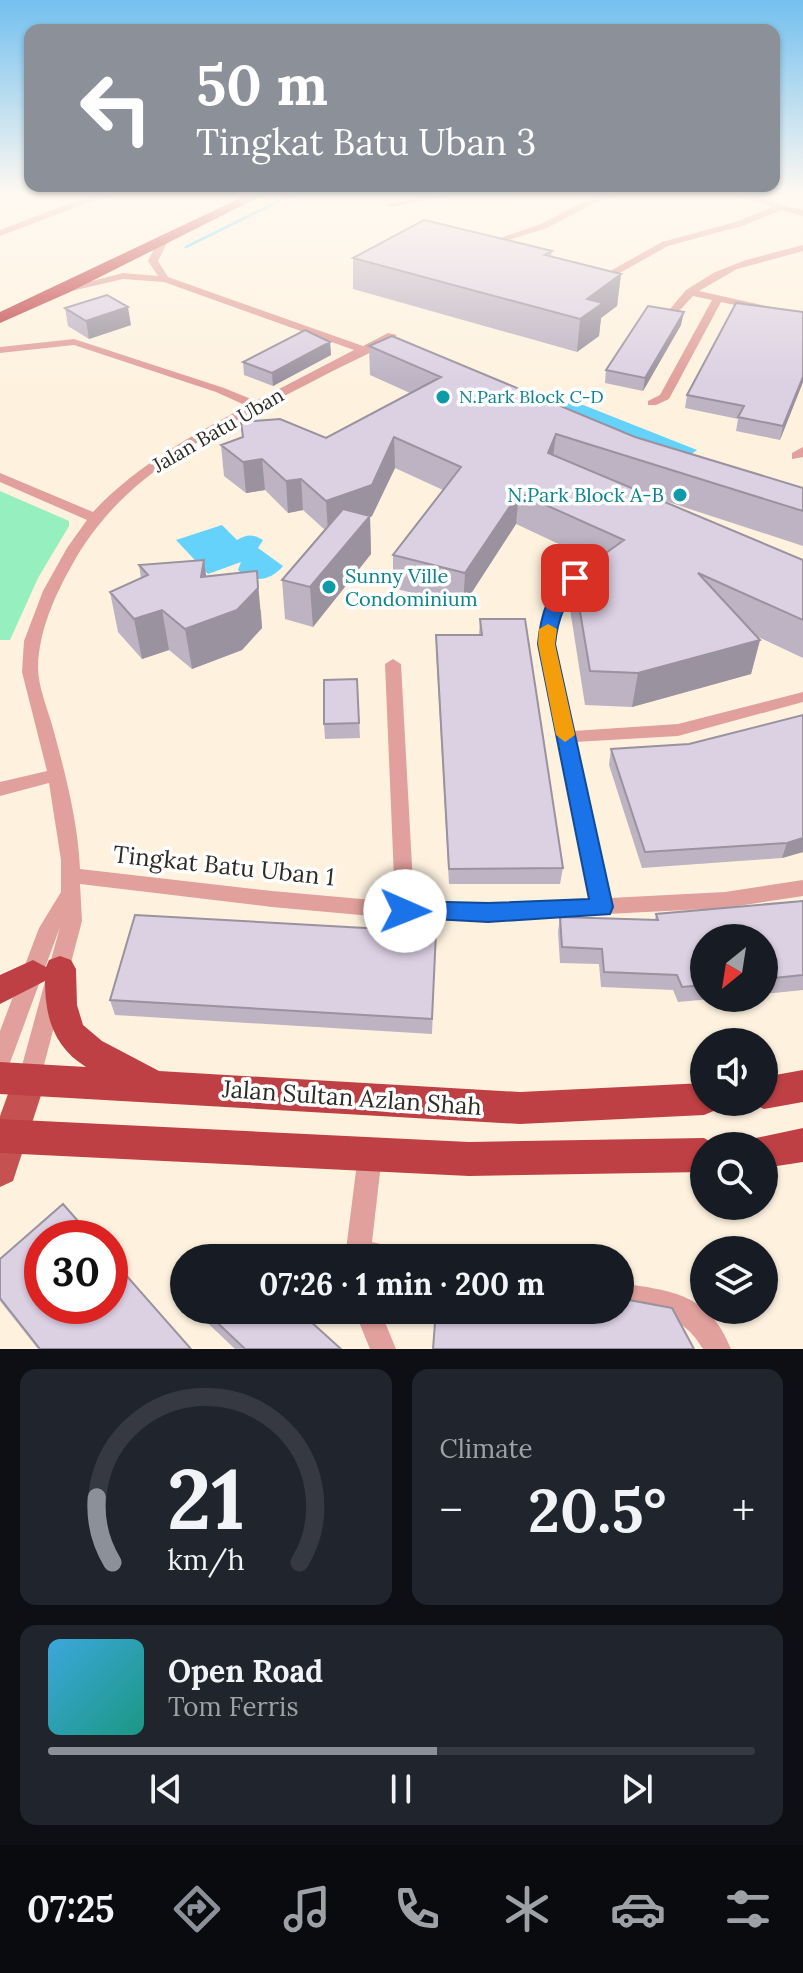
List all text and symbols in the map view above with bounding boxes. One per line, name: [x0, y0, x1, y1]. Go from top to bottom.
text: 50 m: [196, 49, 328, 120]
icon: left: [64, 56, 168, 160]
text: Tingkat Batu Uban 3: [196, 119, 536, 165]
street label: Jalan Batu Uban: [147, 382, 288, 478]
place label: N.Park Block C-D: [459, 385, 604, 408]
marker: N.Park Block C-D: [434, 388, 452, 406]
place label: N.Park Block A-B: [507, 482, 664, 507]
marker: N.Park Block A-B: [671, 486, 689, 504]
pin: [541, 544, 609, 612]
icon: arrive: [553, 556, 597, 600]
place label: Sunny Ville Condominium: [345, 563, 478, 611]
marker: Sunny Ville Condominium: [320, 578, 338, 596]
street label: Tingkat Batu Uban 1: [112, 838, 336, 893]
position arrow: [363, 869, 447, 953]
north arrow: [690, 924, 778, 1012]
map controls: [690, 924, 778, 1324]
button: sound: [690, 1028, 778, 1116]
street label: Jalan Sultan Azlan Shah: [220, 1073, 483, 1122]
button: search: [690, 1132, 778, 1220]
speed limit sign: 30: [24, 1220, 128, 1324]
button: layers: [690, 1236, 778, 1324]
text: 07:26 · 1 min · 200 m: [259, 1265, 545, 1303]
text: Climate: [440, 1432, 533, 1465]
text: 21: [167, 1445, 245, 1552]
text: 20.5°: [528, 1472, 666, 1548]
text: −: [440, 1482, 463, 1538]
text: +: [732, 1482, 755, 1538]
text: km/h: [167, 1541, 244, 1578]
text: Open Road: [168, 1652, 323, 1690]
text: Tom Ferris: [168, 1690, 298, 1723]
icon: previous: [144, 1767, 188, 1811]
icon: pause: [379, 1767, 423, 1811]
icon: next: [615, 1767, 659, 1811]
icon: directions: [169, 1881, 225, 1937]
icon: music: [279, 1881, 335, 1937]
icon: phone: [389, 1881, 445, 1937]
icon: climate: [499, 1881, 555, 1937]
icon: car: [610, 1881, 666, 1937]
icon: filters: [720, 1881, 776, 1937]
text: 07:25: [27, 1886, 115, 1932]

